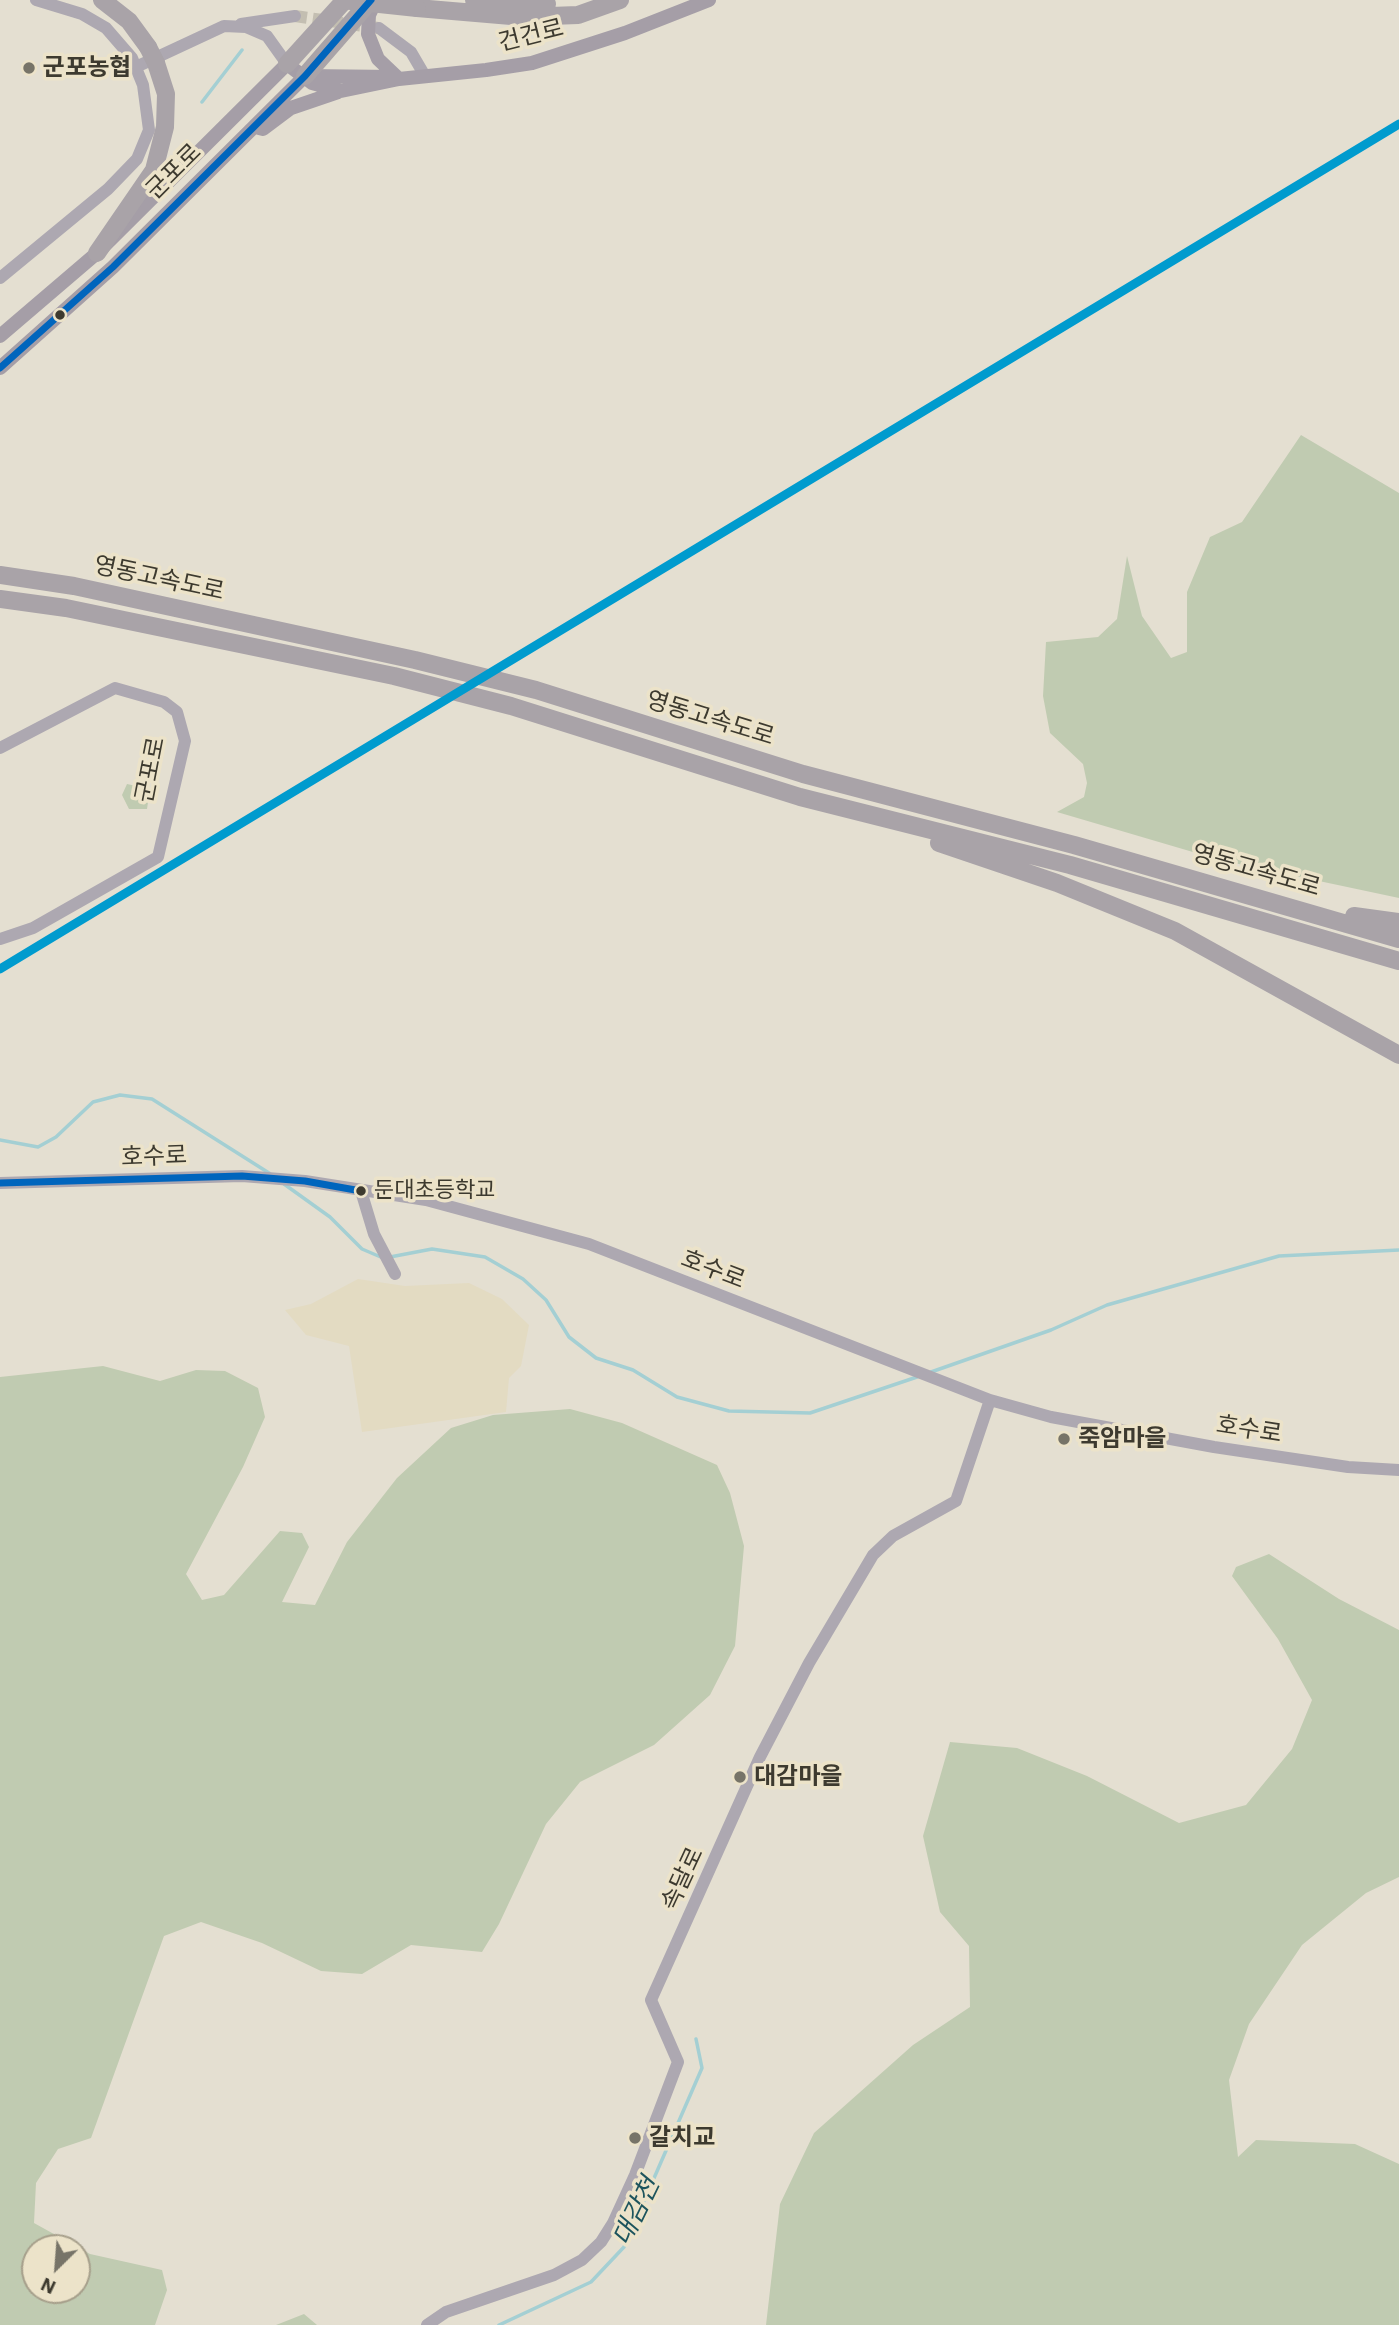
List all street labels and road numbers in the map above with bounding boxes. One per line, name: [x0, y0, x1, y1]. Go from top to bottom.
street label: 건건로: [495, 14, 567, 58]
street label: 군포로: [140, 138, 208, 206]
street label: 영동고속도로: [91, 551, 227, 607]
street label: 영동고속도로: [642, 686, 778, 752]
street label: 군포로: [131, 735, 171, 805]
street label: 영동고속도로: [1188, 839, 1324, 903]
street label: 호수로: [120, 1141, 188, 1173]
street label: 호수로: [677, 1245, 749, 1295]
street label: 호수로: [1214, 1411, 1284, 1449]
street label: 속달로: [656, 1843, 710, 1915]

